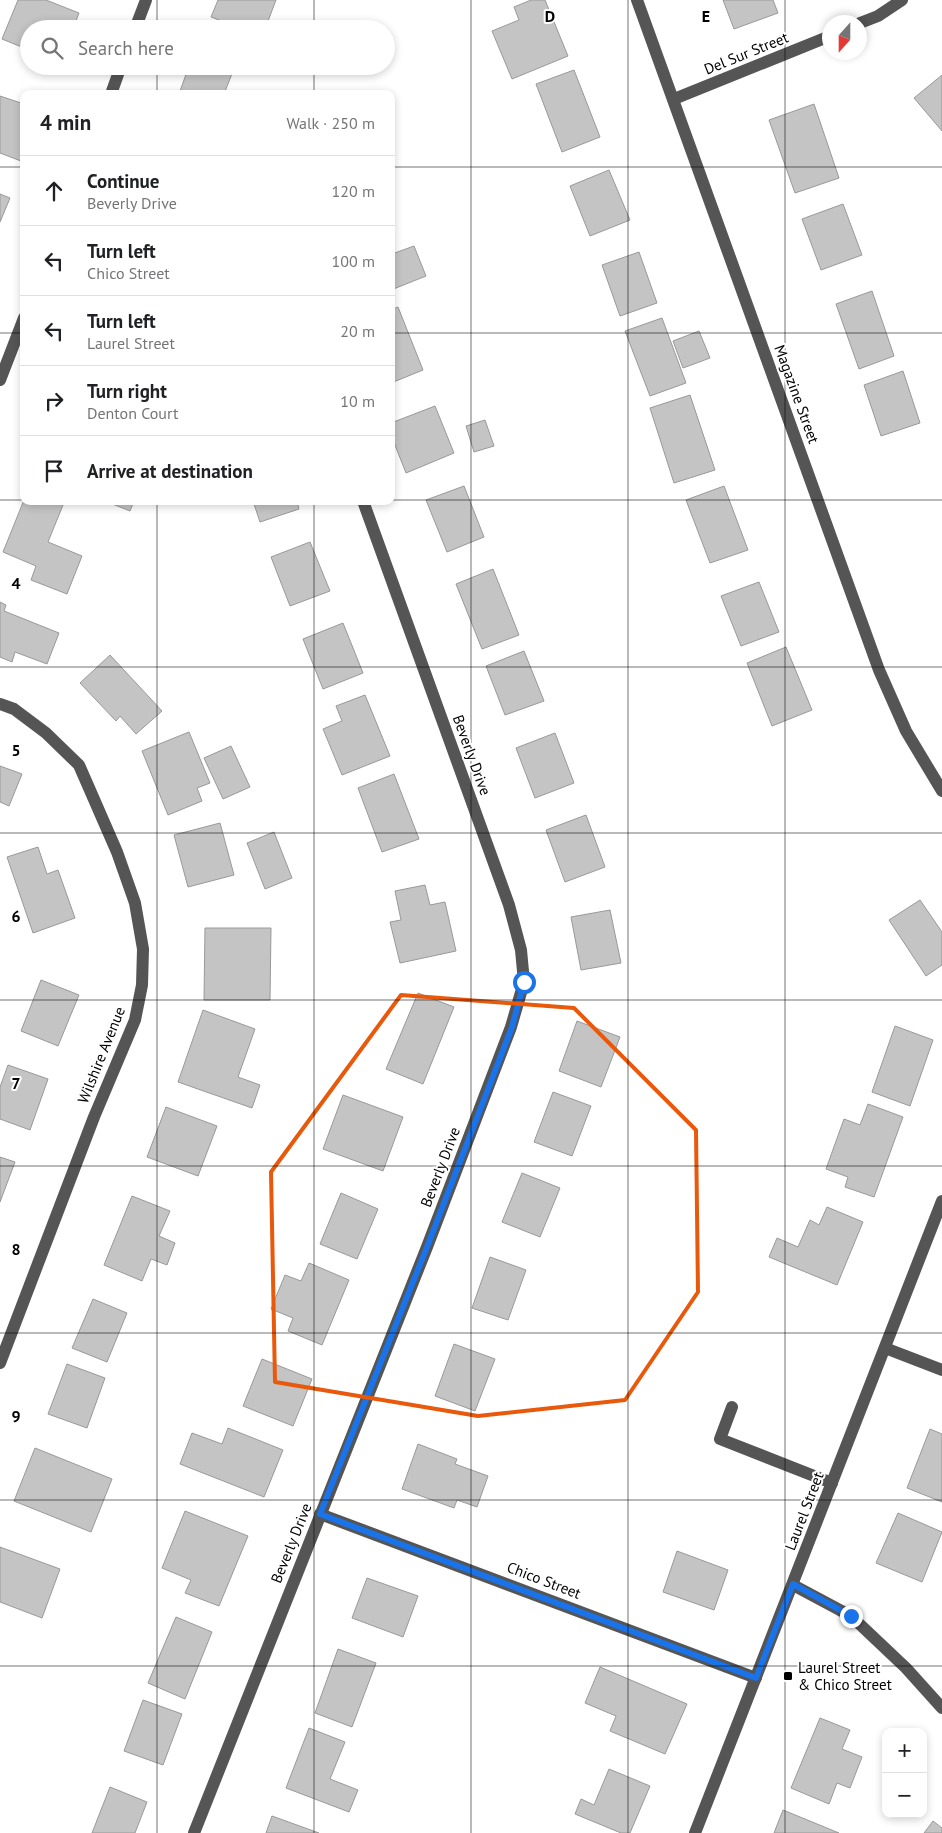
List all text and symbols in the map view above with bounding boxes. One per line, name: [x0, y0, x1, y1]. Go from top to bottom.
text: D: [545, 6, 555, 26]
text: E: [702, 6, 710, 26]
north arrow: [822, 15, 867, 60]
search box: [20, 20, 395, 75]
street label: Del Sur Street: [701, 27, 791, 79]
icon: search: [38, 34, 66, 62]
text: Search here: [78, 36, 174, 60]
text: 4 min: [40, 109, 91, 136]
text: Walk · 250 m: [286, 113, 375, 133]
text: Continue: [87, 169, 159, 193]
icon: ahead: [40, 177, 68, 205]
text: 120 m: [332, 181, 375, 201]
text: Beverly Drive: [87, 193, 177, 213]
text: Turn left: [87, 239, 156, 263]
icon: left: [40, 247, 68, 275]
text: 100 m: [332, 251, 375, 271]
text: Chico Street: [87, 263, 170, 283]
text: Turn left: [87, 309, 156, 333]
icon: left: [40, 317, 68, 345]
text: 20 m: [340, 321, 375, 341]
text: Laurel Street: [87, 333, 175, 353]
street label: Magazine Street: [770, 342, 824, 446]
text: Turn right: [87, 379, 167, 403]
icon: right: [40, 387, 68, 415]
text: 10 m: [340, 391, 375, 411]
text: Denton Court: [87, 403, 178, 423]
icon: arrive: [40, 457, 68, 485]
text: Arrive at destination: [87, 459, 253, 483]
text: 4: [11, 573, 21, 593]
street label: Beverly Drive: [449, 712, 495, 798]
text: 5: [11, 740, 21, 760]
text: 6: [11, 906, 21, 926]
route start: [513, 971, 536, 994]
street label: Wilshire Avenue: [73, 1004, 129, 1106]
text: 7: [11, 1073, 21, 1093]
street label: Beverly Drive: [416, 1124, 464, 1210]
text: 8: [11, 1239, 21, 1259]
text: 9: [11, 1406, 21, 1426]
street label: Laurel Street: [780, 1469, 828, 1553]
street label: Beverly Drive: [266, 1500, 316, 1586]
street label: Chico Street: [504, 1557, 584, 1603]
route end: [840, 1605, 863, 1628]
place label: Laurel Street & Chico Street: [798, 1658, 892, 1694]
marker: Laurel Street & Chico Street: [782, 1670, 794, 1682]
map controls: [882, 1728, 927, 1818]
button: +: [882, 1728, 927, 1773]
button: −: [882, 1773, 927, 1818]

